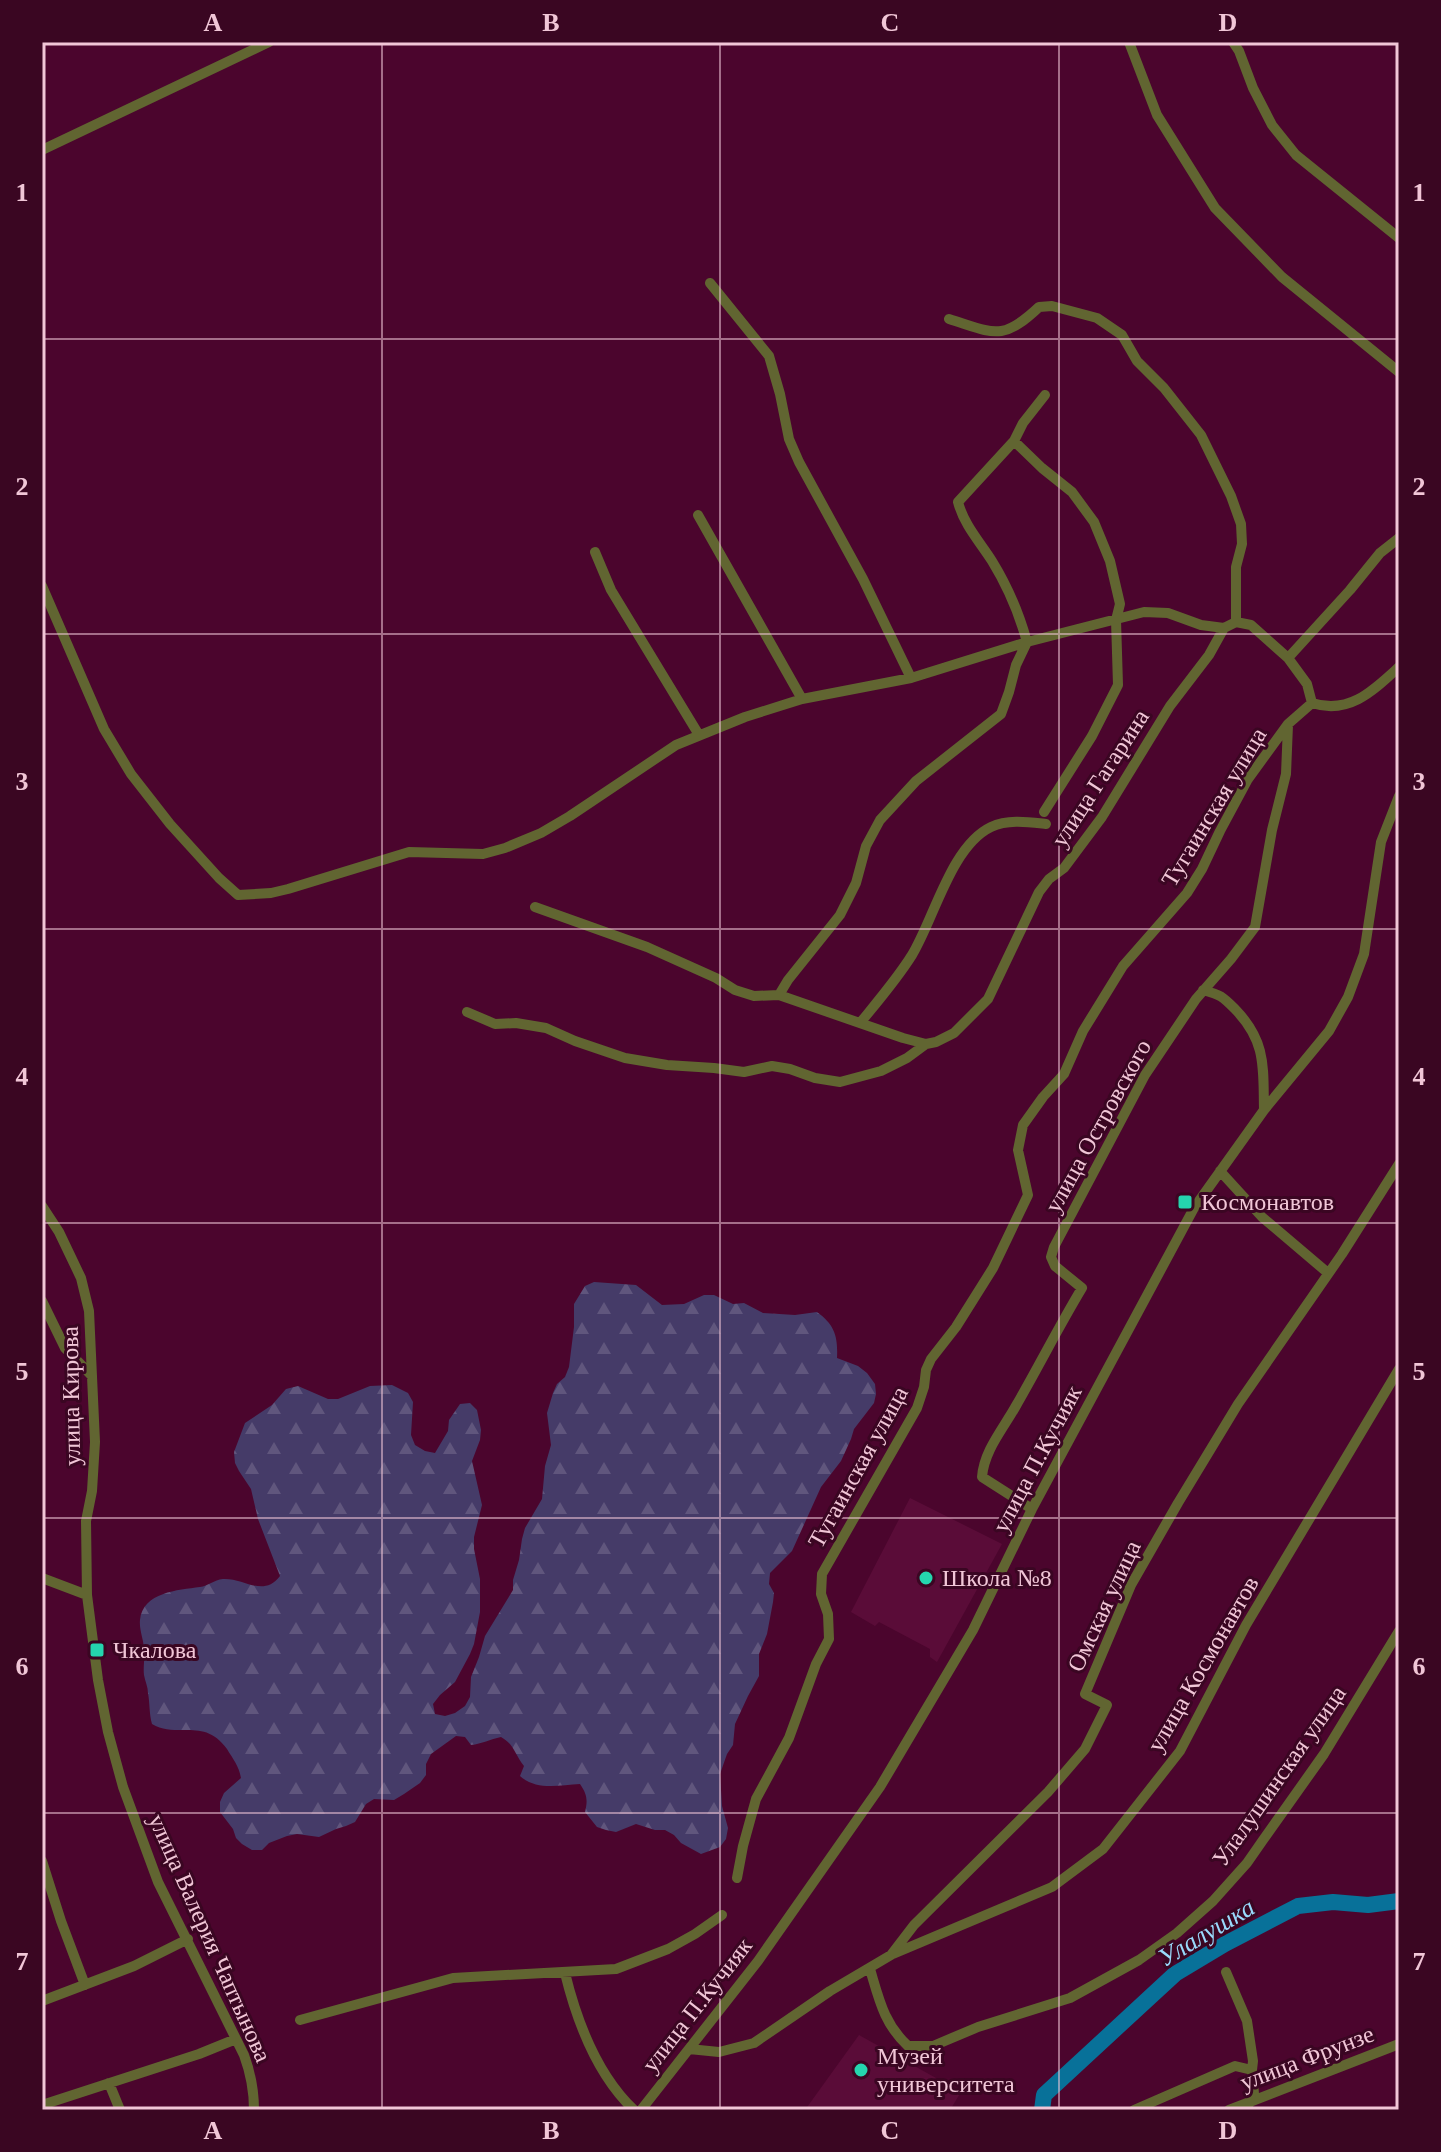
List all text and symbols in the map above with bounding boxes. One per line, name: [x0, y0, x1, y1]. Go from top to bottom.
text: A: [204, 8, 223, 37]
text: B: [542, 8, 560, 37]
text: C: [881, 8, 899, 37]
text: D: [1219, 8, 1237, 37]
text: 1: [16, 178, 29, 207]
text: 1: [1413, 178, 1426, 207]
text: 2: [16, 472, 29, 501]
text: 2: [1413, 472, 1426, 501]
street label: улица Гагарина: [1046, 704, 1154, 851]
street label: Тугаинская улица: [1156, 723, 1272, 891]
text: 3: [16, 767, 29, 796]
text: 3: [1413, 767, 1426, 796]
street label: улица Островского: [1040, 1035, 1156, 1217]
text: 4: [16, 1062, 29, 1091]
text: 4: [1413, 1062, 1426, 1091]
place label: Космонавтов: [1201, 1189, 1334, 1215]
marker: Космонавтов: [1176, 1193, 1194, 1211]
street label: улица Кирова: [57, 1326, 85, 1466]
text: 5: [16, 1357, 29, 1386]
text: 5: [1413, 1357, 1426, 1386]
street label: Тугаинская улица: [803, 1381, 913, 1552]
street label: улица П.Кучияк: [987, 1381, 1087, 1537]
street label: Омская улица: [1062, 1536, 1146, 1676]
place label: Школа №8: [942, 1565, 1052, 1591]
marker: Школа №8: [917, 1569, 935, 1587]
street label: улица Космонавтов: [1142, 1572, 1264, 1756]
place label: Чкалова: [113, 1637, 197, 1663]
marker: Чкалова: [88, 1641, 106, 1659]
text: 6: [16, 1652, 29, 1681]
text: 6: [1413, 1652, 1426, 1681]
street label: Улалушинская улица: [1207, 1681, 1351, 1871]
street label: улица Валерия Чаптынова: [144, 1810, 277, 2066]
water label: Улалушка: [1153, 1892, 1260, 1973]
street label: улица П.Кучияк: [637, 1933, 757, 2077]
text: 7: [16, 1947, 29, 1976]
text: 7: [1413, 1947, 1426, 1976]
street label: улица Фрунзе: [1237, 2021, 1377, 2095]
place label: Музей университета: [877, 2043, 1015, 2097]
marker: Музей университета: [852, 2061, 870, 2079]
text: A: [204, 2116, 223, 2145]
text: B: [542, 2116, 560, 2145]
text: C: [881, 2116, 899, 2145]
text: D: [1219, 2116, 1237, 2145]

